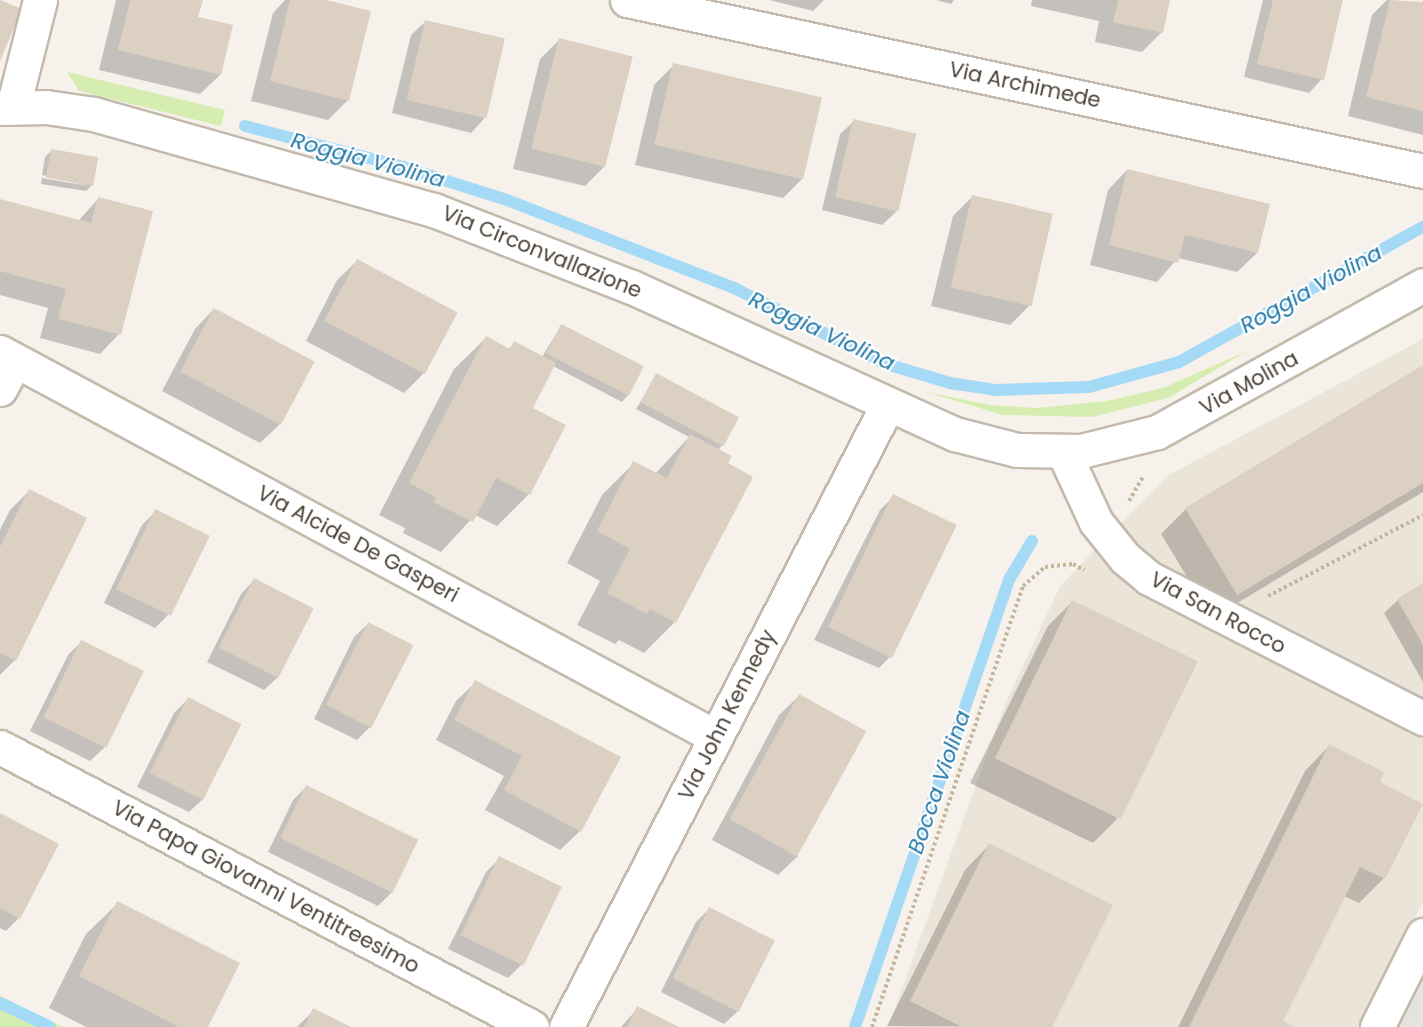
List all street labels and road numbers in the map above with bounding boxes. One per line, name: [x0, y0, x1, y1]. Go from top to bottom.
street label: Via Archimede: [947, 57, 1103, 113]
street label: Via Circonvallazione: [438, 200, 646, 304]
street label: Via Molina: [1195, 346, 1303, 420]
street label: Via Alcide De Gasperi: [253, 480, 463, 608]
street label: Via San Rocco: [1146, 567, 1290, 659]
street label: Via John Kennedy: [673, 626, 781, 804]
street label: Via Papa Giovanni Ventitreesimo: [108, 795, 424, 979]

